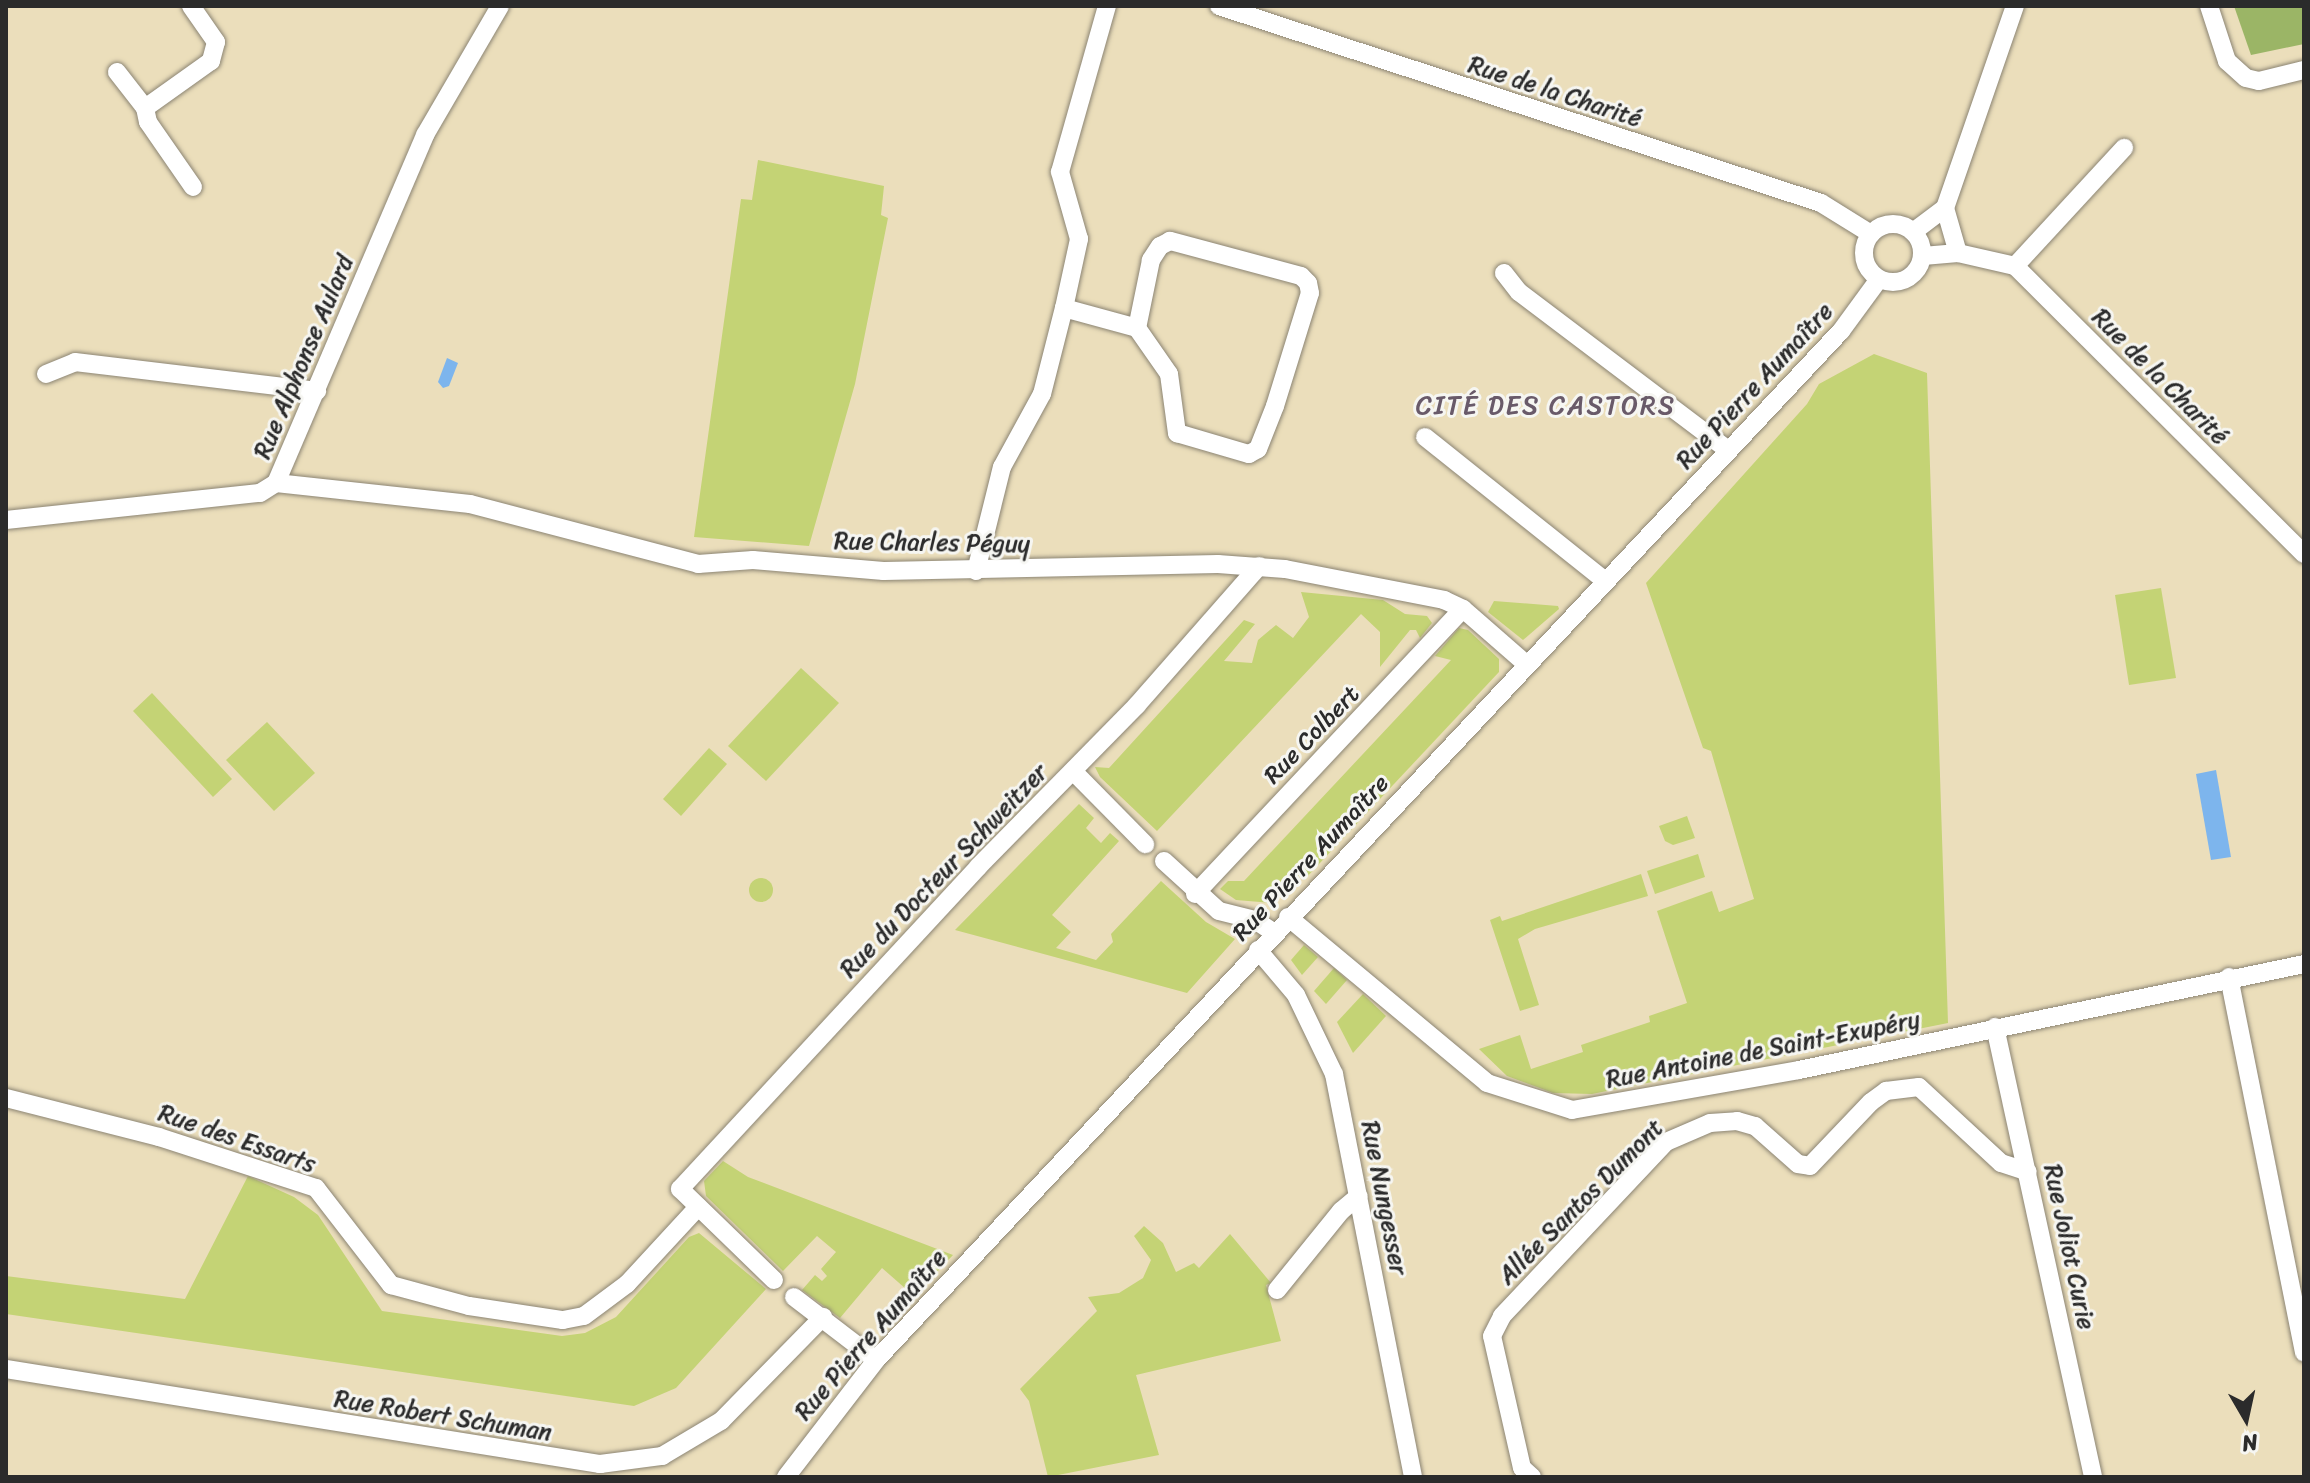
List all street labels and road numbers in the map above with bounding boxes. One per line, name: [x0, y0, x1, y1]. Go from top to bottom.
street label: Rue de la Charité: [1465, 50, 1645, 134]
street label: Rue Alphonse Aulard: [248, 251, 360, 463]
street label: Rue Pierre Aumaître: [1671, 298, 1839, 474]
street label: Rue de la Charité: [2086, 303, 2234, 451]
street label: Rue Charles Péguy: [834, 527, 1030, 559]
street label: Rue Colbert: [1258, 680, 1366, 790]
street label: Rue du Docteur Schweitzer: [834, 758, 1054, 984]
street label: Rue Pierre Aumaître: [1227, 770, 1395, 946]
street label: Rue Antoine de Saint-Exupéry: [1603, 1005, 1923, 1095]
street label: Rue des Essarts: [153, 1098, 321, 1180]
street label: Allée Santos Dumont: [1493, 1114, 1669, 1290]
street label: Rue Nungesser: [1355, 1119, 1413, 1277]
street label: Rue Joliot Curie: [2038, 1162, 2100, 1332]
street label: Rue Pierre Aumaître: [790, 1244, 952, 1426]
street label: Rue Robert Schuman: [332, 1385, 554, 1447]

